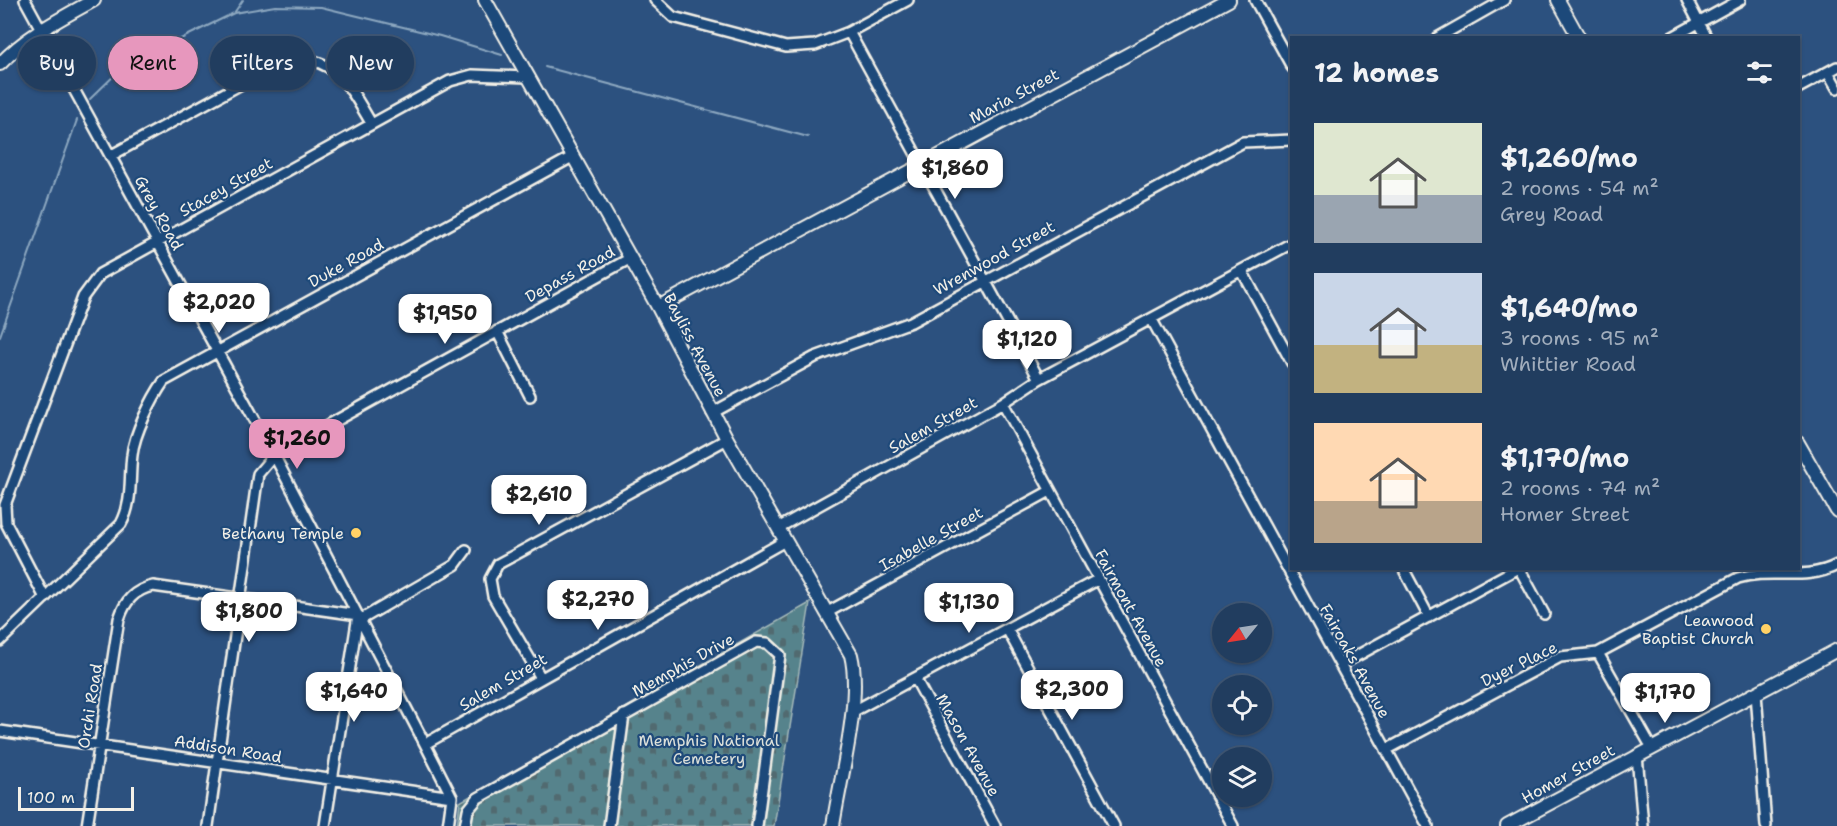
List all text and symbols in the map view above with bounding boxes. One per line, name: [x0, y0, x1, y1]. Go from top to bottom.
chip: Buy: [18, 36, 96, 90]
chip: Rent: [108, 36, 198, 90]
chip: Filters: [210, 36, 315, 90]
chip: New: [327, 36, 414, 90]
text: 12 homes: [1314, 55, 1439, 90]
icon: filters: [1743, 56, 1776, 89]
street label: Maria Street: [965, 64, 1063, 128]
text: $1,260/mo: [1500, 140, 1638, 175]
icon: home: [1362, 147, 1434, 219]
pin: $1,860: [906, 149, 1004, 200]
street label: Stacey Street: [176, 153, 276, 221]
text: $1,860: [921, 155, 989, 181]
street label: Grey Road: [130, 172, 188, 254]
text: 2 rooms · 54 m²: [1500, 175, 1659, 201]
text: Grey Road: [1500, 201, 1603, 227]
street label: Wrenwood Street: [929, 216, 1059, 300]
street label: Duke Road: [305, 234, 387, 292]
street label: Depass Road: [521, 241, 619, 307]
pin: $2,020: [170, 283, 268, 334]
text: $2,020: [183, 289, 255, 315]
street label: Bayliss Avenue: [659, 290, 731, 400]
text: $1,640/mo: [1500, 290, 1638, 325]
pin: $1,950: [396, 294, 494, 345]
icon: home: [1362, 297, 1434, 369]
text: $1,950: [413, 300, 477, 326]
pin: $1,120: [978, 320, 1076, 371]
text: 3 rooms · 95 m²: [1500, 325, 1659, 351]
text: $1,120: [997, 326, 1057, 352]
text: Whittier Road: [1500, 351, 1636, 377]
street label: Salem Street: [885, 392, 981, 458]
pin: $1,260: [248, 419, 346, 470]
text: $1,260: [263, 425, 331, 451]
text: $1,170/mo: [1500, 440, 1629, 475]
icon: home: [1362, 447, 1434, 519]
pin: $2,610: [490, 475, 588, 526]
text: 2 rooms · 74 m²: [1500, 475, 1660, 501]
text: $2,610: [505, 481, 573, 507]
text: Homer Street: [1500, 501, 1630, 527]
street label: Isabelle Street: [875, 502, 987, 576]
place label: Bethany Temple: [222, 523, 344, 544]
marker: Bethany Temple: [349, 526, 363, 540]
street label: Fairmont Avenue: [1090, 546, 1172, 670]
pin: $2,270: [549, 580, 647, 631]
pin: $1,130: [920, 583, 1018, 634]
text: $2,270: [561, 586, 635, 612]
text: $1,130: [938, 589, 1000, 615]
pin: $1,800: [200, 592, 298, 643]
text: $1,800: [215, 598, 283, 624]
street label: Fairoaks Avenue: [1315, 600, 1395, 722]
north arrow: [1212, 603, 1272, 663]
map controls: [1212, 603, 1272, 807]
place label: Leawood Baptist Church: [1642, 610, 1754, 649]
marker: Leawood Baptist Church: [1759, 622, 1773, 636]
street label: Memphis Drive: [628, 628, 738, 702]
street label: Dyer Place: [1477, 637, 1561, 691]
street label: Salem Street: [455, 648, 551, 716]
street label: Orchi Road: [73, 662, 107, 750]
pin: $2,300: [1023, 670, 1121, 721]
pin: $1,640: [305, 672, 403, 723]
pin: $1,170: [1616, 673, 1714, 724]
button: locate: [1212, 675, 1272, 735]
text: $2,300: [1035, 676, 1109, 702]
text: $1,640: [320, 678, 388, 704]
text: $1,170: [1634, 679, 1696, 705]
street label: Mason Avenue: [931, 690, 1005, 800]
street label: Addison Road: [173, 730, 283, 768]
park label: Memphis National Cemetery: [638, 730, 780, 769]
street label: Homer Street: [1518, 740, 1618, 808]
button: layers: [1212, 747, 1272, 807]
scale bar: [18, 784, 134, 812]
text: 100 m: [27, 787, 75, 808]

